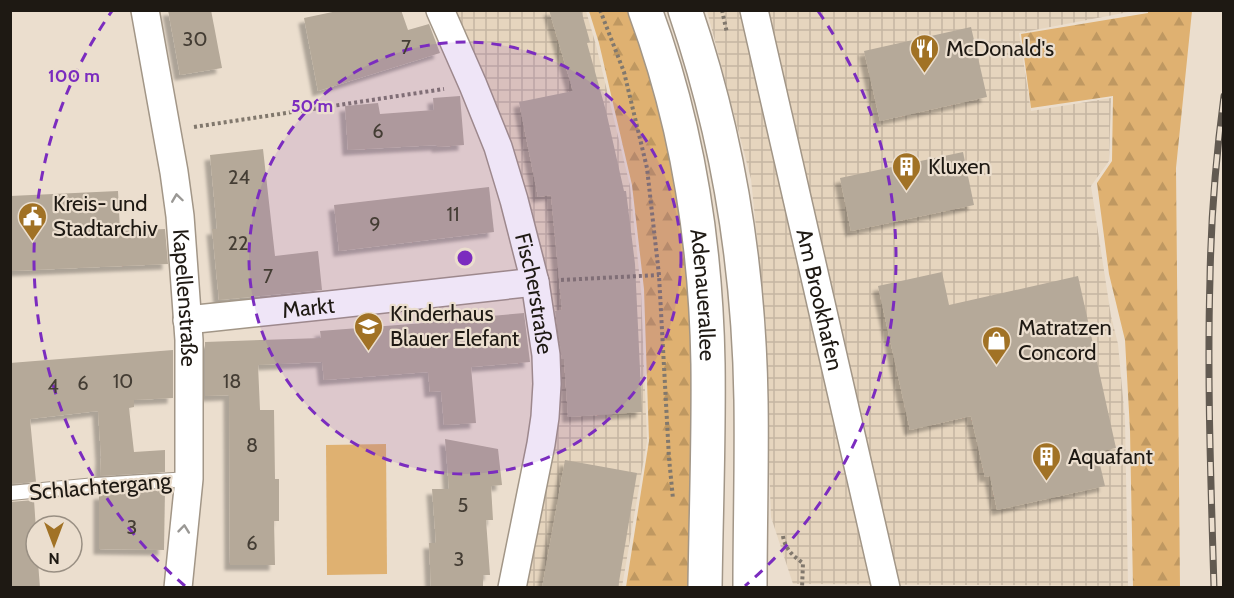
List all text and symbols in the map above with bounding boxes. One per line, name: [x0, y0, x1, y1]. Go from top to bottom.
house number: 30: [183, 27, 207, 51]
restaurant icon: McDonald's: [909, 32, 941, 74]
house number: 7: [401, 35, 411, 59]
place label: McDonald's: [946, 35, 1054, 62]
text: 100 m: [48, 65, 100, 87]
text: 50 m: [291, 95, 333, 117]
house number: 6: [372, 119, 384, 143]
building icon: Kluxen: [891, 150, 923, 192]
place label: Kluxen: [928, 153, 991, 180]
house number: 24: [228, 165, 250, 189]
place label: Kreis- und Stadtarchiv: [53, 190, 158, 242]
one-way arrow: [172, 193, 184, 202]
public building icon: Kreis- und Stadtarchiv: [16, 200, 48, 242]
house number: 11: [446, 202, 460, 226]
house number: 9: [369, 212, 381, 236]
street label: Am Brookhafen: [790, 226, 849, 373]
street label: Adenauerallee: [684, 227, 721, 361]
street label: Kapellenstraße: [167, 228, 202, 367]
street label: Fischerstraße: [509, 230, 559, 356]
house number: 22: [228, 231, 248, 255]
centre of rings: [455, 248, 475, 268]
house number: 7: [263, 264, 273, 288]
street label: Markt: [281, 291, 337, 324]
place label: Kinderhaus Blauer Elefant: [390, 300, 520, 352]
school or university icon: Kinderhaus Blauer Elefant: [353, 310, 385, 352]
place label: Matratzen Concord: [1018, 314, 1112, 366]
shop icon: Matratzen Concord: [981, 324, 1013, 366]
house number: 10: [113, 369, 133, 393]
house number: 18: [223, 369, 241, 393]
house number: 6: [77, 371, 89, 395]
house number: 4: [47, 374, 59, 398]
house number: 8: [246, 433, 258, 457]
building icon: Aquafant: [1031, 440, 1063, 482]
place label: Aquafant: [1068, 443, 1153, 470]
street label: Schlachtergang: [28, 467, 173, 506]
house number: 5: [458, 493, 468, 517]
north arrow: [24, 514, 84, 574]
house number: 3: [127, 515, 137, 539]
one-way arrow: [177, 525, 190, 534]
house number: 6: [246, 531, 258, 555]
house number: 3: [454, 547, 464, 571]
text: N: [48, 549, 60, 568]

